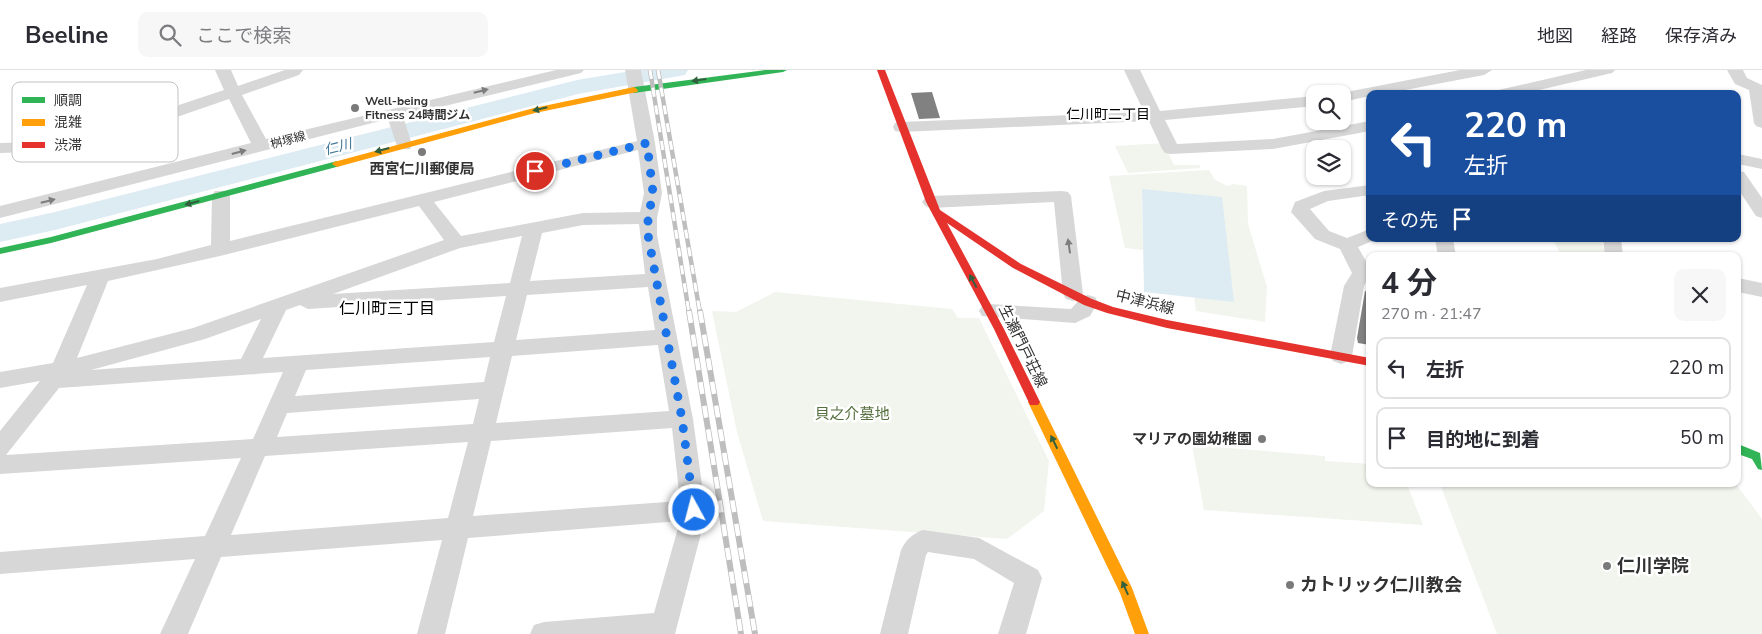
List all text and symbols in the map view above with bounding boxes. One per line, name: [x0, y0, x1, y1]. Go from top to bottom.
search box: [138, 12, 488, 57]
text: Beeline: [25, 19, 108, 51]
icon: search: [156, 21, 184, 49]
text: ここで検索: [196, 23, 291, 49]
text: 地図: [1537, 24, 1573, 48]
text: 経路: [1601, 24, 1637, 48]
text: 保存済み: [1665, 24, 1737, 48]
one-way arrow: [691, 77, 707, 85]
legend: [12, 82, 178, 162]
map controls: [1306, 85, 1351, 185]
button: search: [1306, 85, 1351, 130]
one-way arrow: [474, 87, 489, 95]
text: 順調: [54, 91, 82, 110]
place label: Well-being Fitness 24時間ジム: [365, 93, 470, 123]
marker: Well-being Fitness 24時間ジム: [349, 102, 361, 114]
text: 220 m: [1464, 102, 1567, 149]
one-way arrow: [532, 105, 547, 113]
district label: 仁川町二丁目: [1066, 105, 1150, 124]
icon: left: [1381, 110, 1446, 175]
text: 混雑: [54, 113, 82, 132]
street label: 桝塚線: [269, 128, 307, 152]
water label: 仁川: [322, 134, 356, 160]
text: 渋滞: [54, 136, 82, 155]
button: layers: [1306, 140, 1351, 185]
marker: 西宮仁川郵便局: [416, 146, 428, 158]
one-way arrow: [375, 147, 390, 155]
one-way arrow: [231, 148, 246, 156]
pin: [514, 150, 556, 192]
text: 左折: [1464, 151, 1508, 181]
icon: arrive: [521, 157, 549, 185]
place label: 西宮仁川郵便局: [369, 159, 475, 179]
one-way arrow: [40, 197, 55, 205]
one-way arrow: [184, 199, 199, 207]
icon: arrive: [1448, 205, 1476, 233]
text: その先: [1381, 208, 1438, 234]
one-way arrow: [1064, 237, 1072, 253]
text: 4 分: [1381, 263, 1437, 304]
button: close: [1674, 269, 1726, 321]
one-way arrow: [969, 274, 977, 289]
street label: 中津浜線: [1113, 285, 1177, 319]
district label: 仁川町三丁目: [339, 298, 435, 320]
street label: 生瀬門戸荘線: [994, 301, 1052, 391]
text: 270 m · 21:47: [1381, 303, 1482, 325]
icon: left: [1383, 354, 1411, 382]
text: 220 m: [1669, 355, 1724, 381]
text: 左折: [1426, 357, 1464, 383]
park label: 貝之介墓地: [814, 404, 890, 424]
icon: arrive: [1383, 424, 1411, 452]
text: 50 m: [1680, 425, 1724, 451]
text: 目的地に到着: [1426, 427, 1540, 453]
place label: マリアの園幼稚園: [1132, 429, 1252, 449]
marker: マリアの園幼稚園: [1256, 433, 1268, 445]
one-way arrow: [1050, 435, 1058, 449]
position arrow: [667, 483, 719, 535]
place label: 仁川学院: [1617, 554, 1689, 578]
marker: 仁川学院: [1601, 560, 1613, 572]
place label: カトリック仁川教会: [1300, 573, 1462, 597]
marker: カトリック仁川教会: [1284, 579, 1296, 591]
one-way arrow: [1121, 581, 1129, 595]

